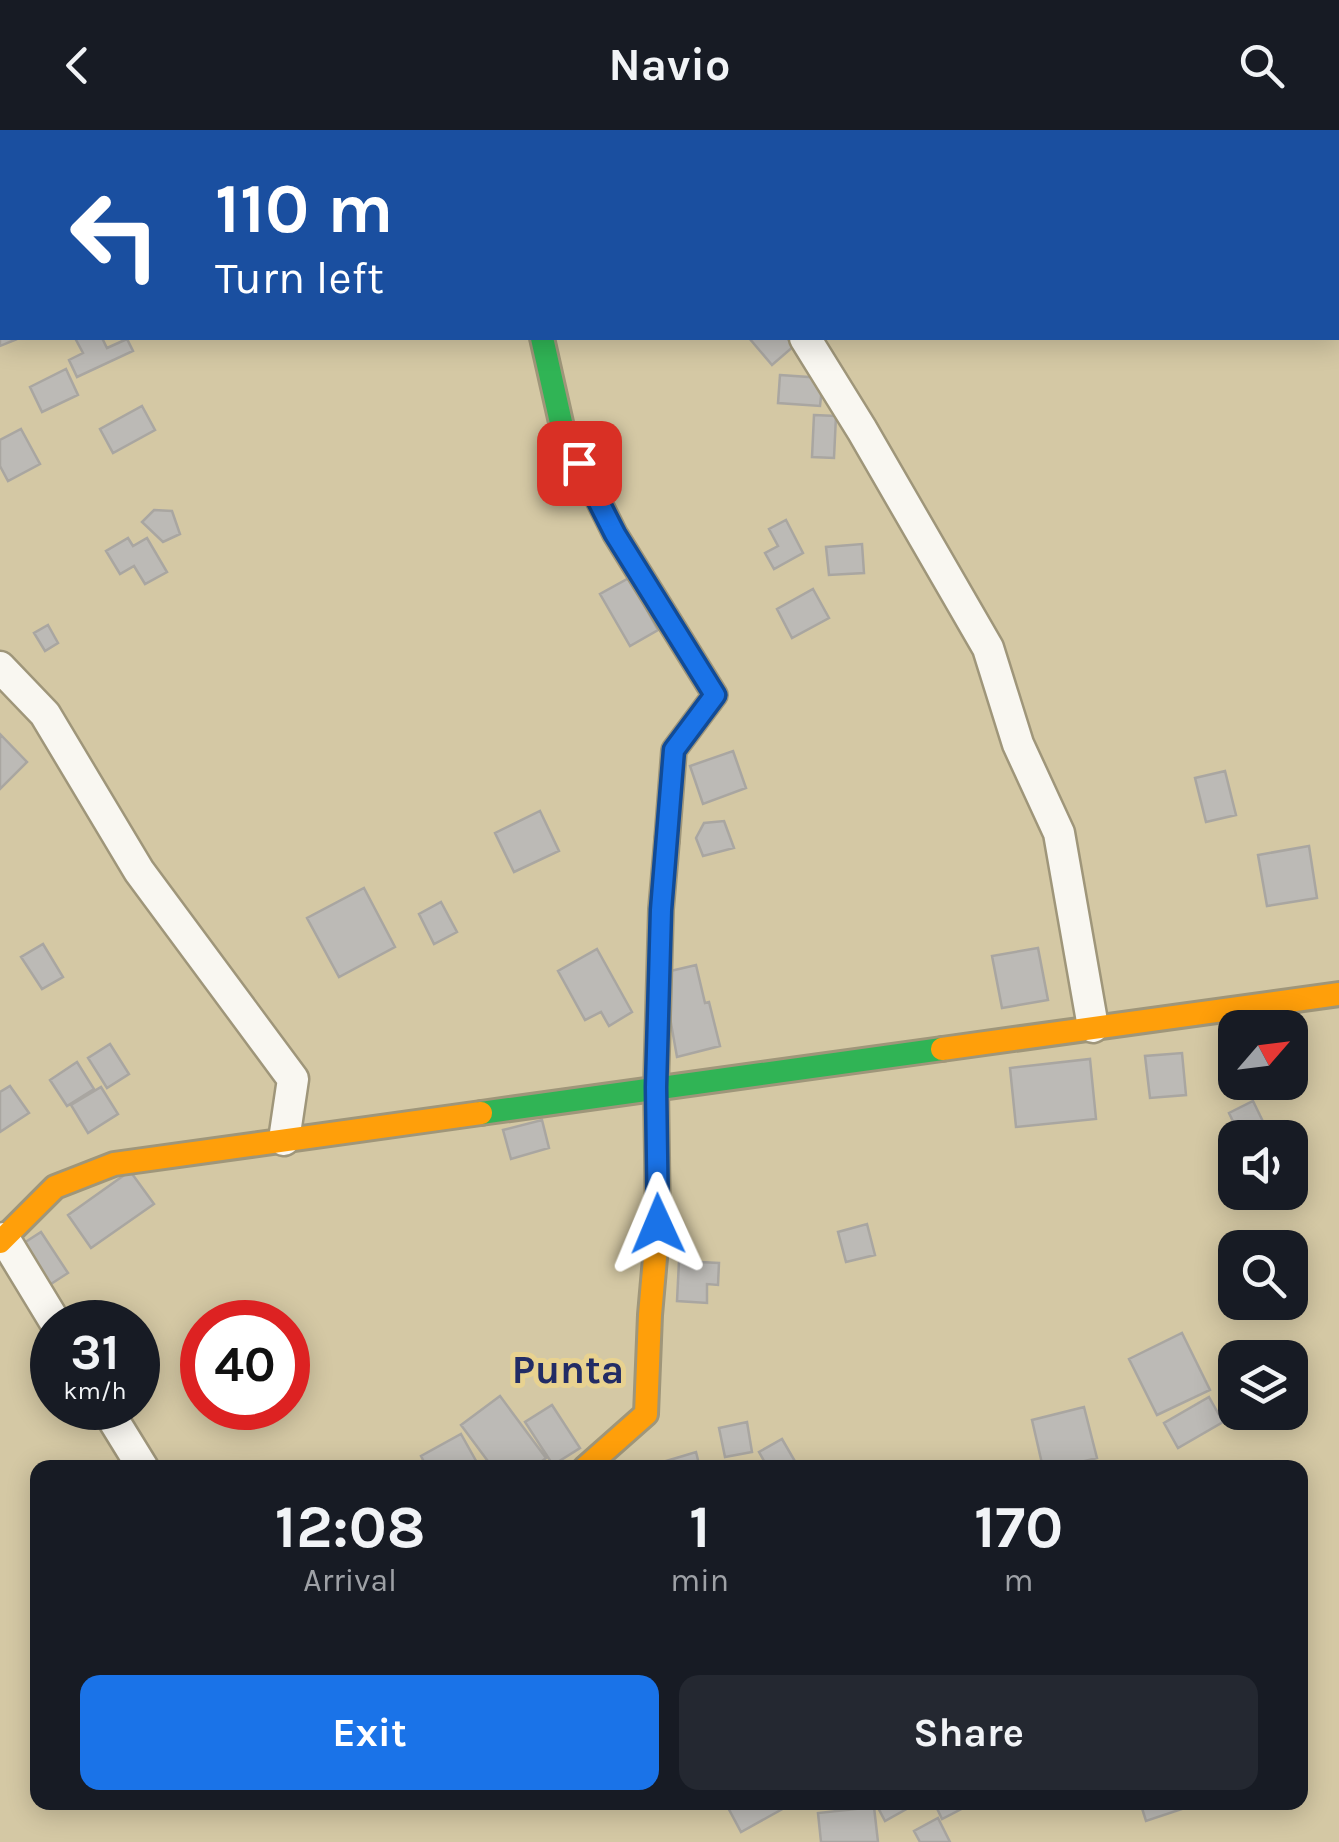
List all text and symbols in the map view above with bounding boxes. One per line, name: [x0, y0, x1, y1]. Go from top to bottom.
icon: back: [50, 38, 105, 93]
icon: search: [1234, 38, 1289, 93]
text: Navio: [608, 39, 731, 91]
text: 110 m: [215, 168, 393, 250]
icon: left: [50, 170, 180, 300]
text: Turn left: [215, 252, 384, 304]
pin: [537, 421, 622, 506]
icon: arrive: [552, 436, 607, 491]
north arrow: [1218, 1010, 1308, 1100]
map controls: [1218, 1010, 1308, 1430]
button: sound: [1218, 1120, 1308, 1210]
position arrow: [606, 1172, 710, 1276]
button: search: [1218, 1230, 1308, 1320]
speed limit sign: 40: [180, 1300, 310, 1430]
text: 31: [71, 1323, 119, 1382]
button: layers: [1218, 1340, 1308, 1430]
district label: Punta: [512, 1346, 624, 1393]
text: km/h: [63, 1376, 127, 1405]
text: 12:08: [275, 1492, 425, 1562]
text: 1: [689, 1492, 710, 1562]
text: 170: [974, 1492, 1063, 1562]
text: Arrival: [303, 1562, 397, 1599]
text: min: [670, 1562, 729, 1599]
text: m: [1004, 1562, 1034, 1599]
button: Exit: [80, 1675, 659, 1790]
button: Share: [679, 1675, 1258, 1790]

